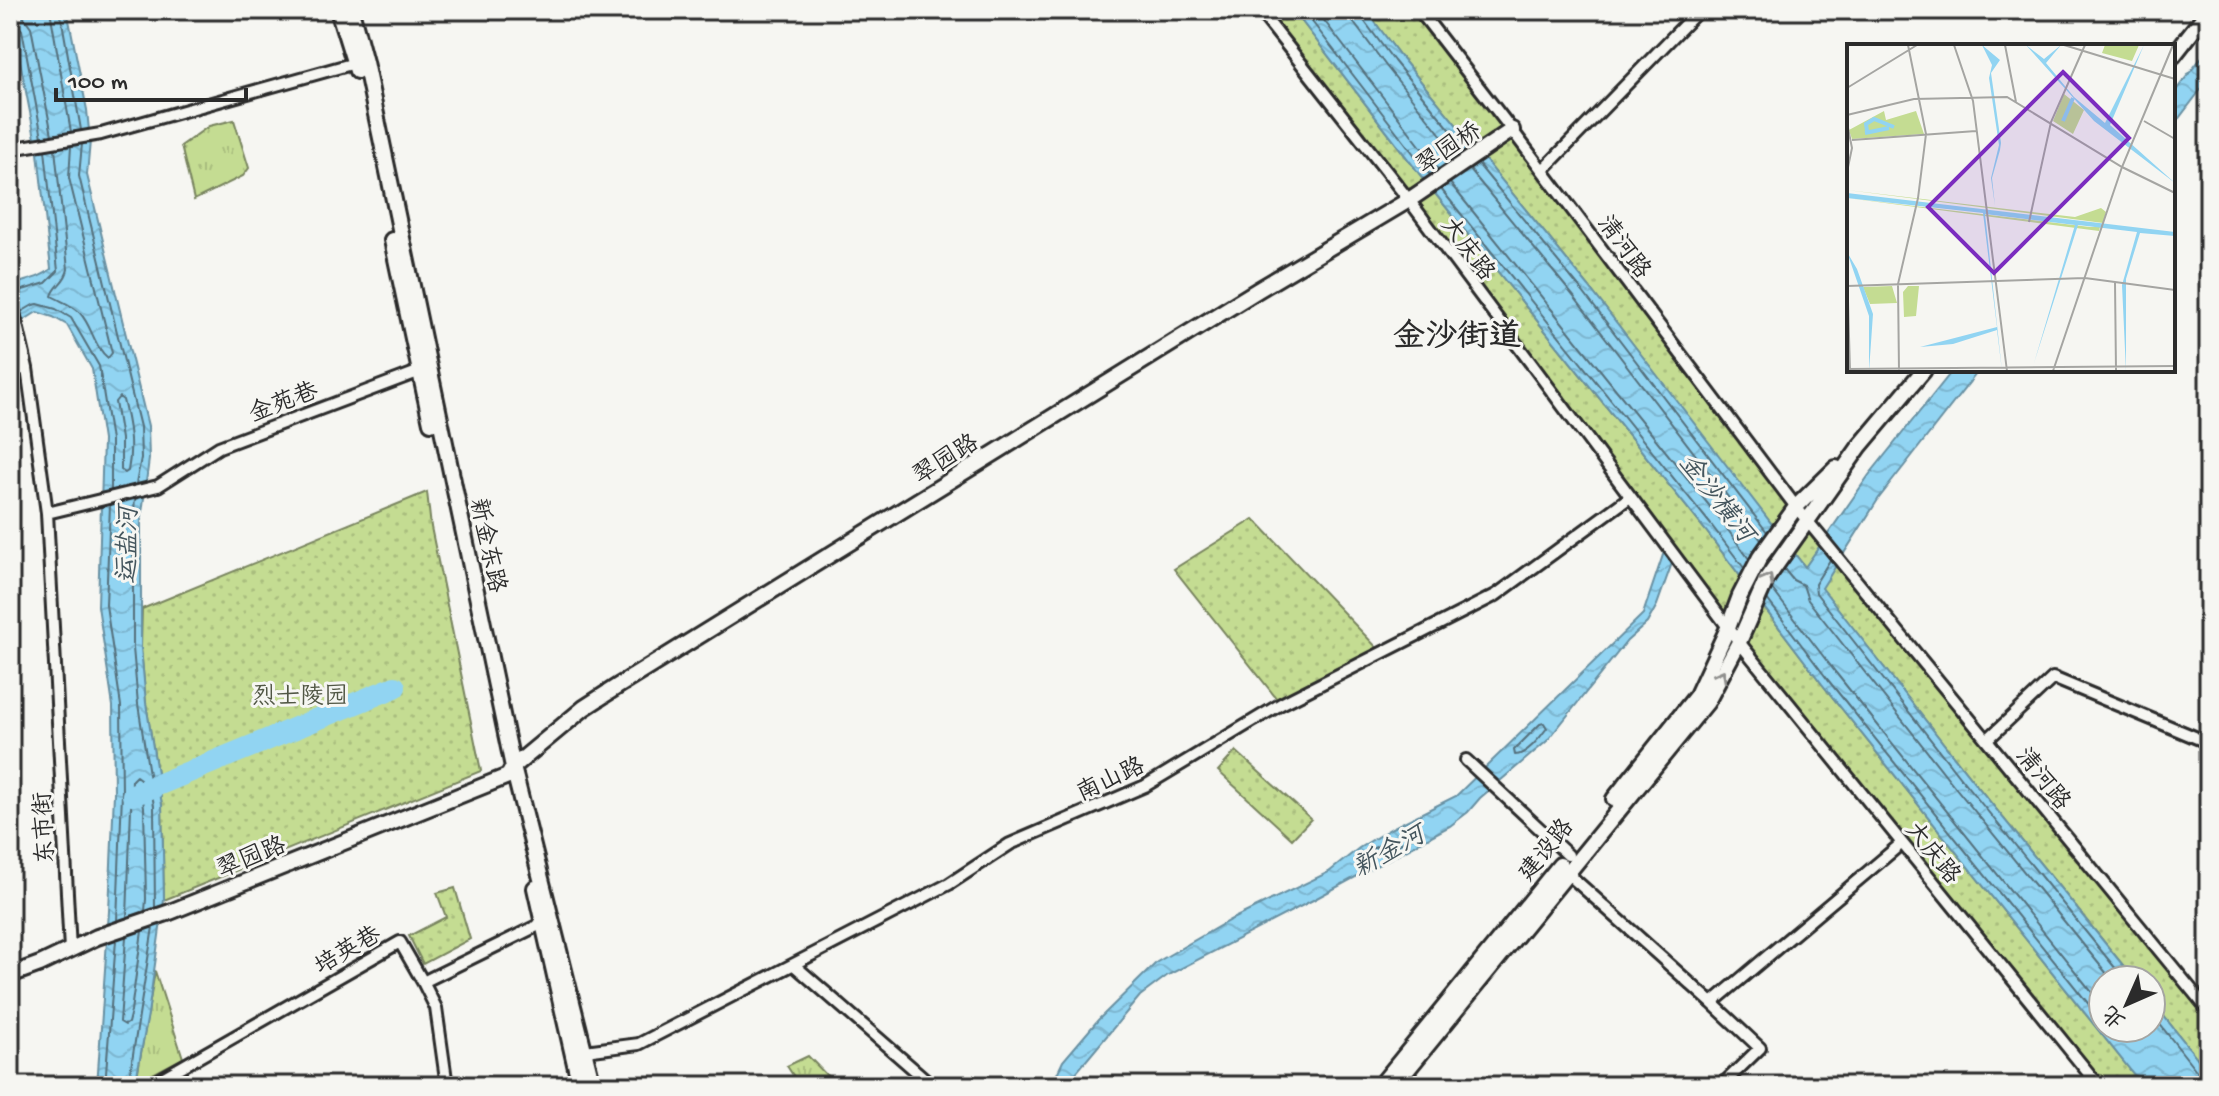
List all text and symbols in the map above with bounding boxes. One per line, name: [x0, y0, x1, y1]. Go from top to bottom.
inset map: [1847, 44, 2175, 372]
scale bar: [56, 52, 246, 102]
text: 100 m: [67, 69, 128, 98]
street label: 翠园桥: [1411, 117, 1488, 182]
street label: 清河路: [1589, 209, 1657, 286]
street label: 大庆路: [1433, 211, 1501, 288]
district label: 金沙街道: [1393, 318, 1521, 358]
street label: 金苑巷: [245, 377, 323, 431]
street label: 翠园路: [908, 428, 985, 492]
water label: 金沙横河: [1670, 448, 1763, 553]
street label: 新金东路: [461, 495, 512, 596]
water label: 运盐河: [113, 502, 147, 584]
one-way arrow: [1758, 573, 1774, 588]
one-way arrow: [1712, 669, 1727, 684]
park label: 烈士陵园: [252, 683, 348, 713]
street label: 清河路: [2007, 742, 2077, 817]
street label: 南山路: [1072, 751, 1150, 810]
street label: 东市街: [29, 791, 63, 865]
street label: 建设路: [1512, 813, 1582, 888]
street label: 大庆路: [1897, 816, 1967, 891]
water label: 新金河: [1348, 818, 1435, 886]
street label: 翠园路: [213, 830, 291, 886]
street label: 培英巷: [310, 921, 387, 983]
north arrow: [2087, 964, 2167, 1044]
text: 北: [2099, 998, 2133, 1032]

